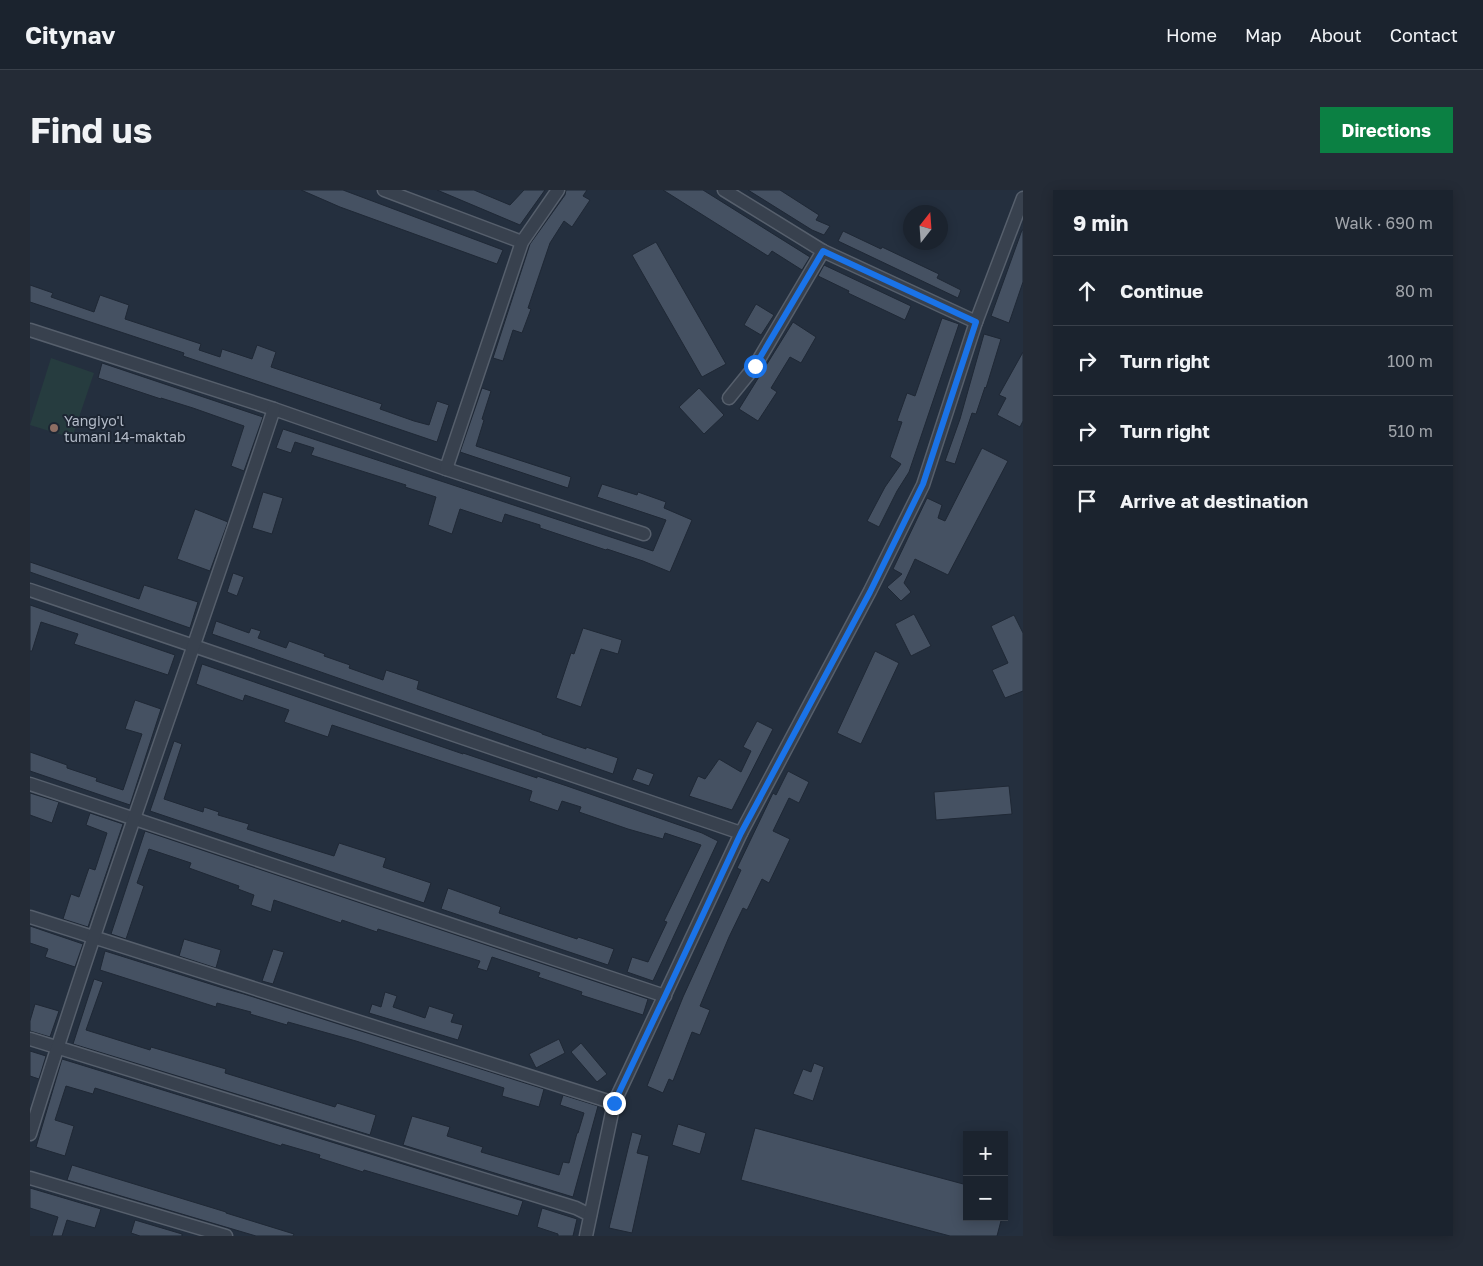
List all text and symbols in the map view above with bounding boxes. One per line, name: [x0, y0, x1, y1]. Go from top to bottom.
text: Citynav: [25, 20, 115, 49]
text: Home: [1166, 24, 1217, 46]
text: Map: [1245, 24, 1282, 46]
text: About: [1310, 24, 1362, 46]
text: Contact: [1390, 24, 1458, 46]
button: Directions: [1320, 107, 1453, 153]
text: Find us: [30, 109, 152, 151]
north arrow: [903, 205, 948, 250]
text: 9 min: [1073, 210, 1128, 236]
text: Walk · 690 m: [1335, 213, 1433, 233]
icon: ahead: [1073, 277, 1101, 305]
text: Continue: [1120, 279, 1203, 302]
text: 80 m: [1395, 281, 1433, 301]
icon: right: [1073, 347, 1101, 375]
text: Turn right: [1120, 349, 1210, 372]
text: 100 m: [1387, 351, 1433, 371]
route start: [744, 355, 767, 378]
place label: Yangiyo'l tumani 14-maktab: [64, 412, 186, 445]
icon: right: [1073, 417, 1101, 445]
text: Turn right: [1120, 419, 1210, 442]
text: 510 m: [1388, 421, 1433, 441]
marker: Yangiyo'l tumani 14-maktab: [48, 422, 60, 434]
icon: arrive: [1073, 487, 1101, 515]
text: Arrive at destination: [1120, 489, 1308, 512]
route end: [603, 1092, 626, 1115]
map controls: [963, 1131, 1008, 1221]
button: +: [963, 1131, 1008, 1176]
button: −: [963, 1176, 1008, 1221]

